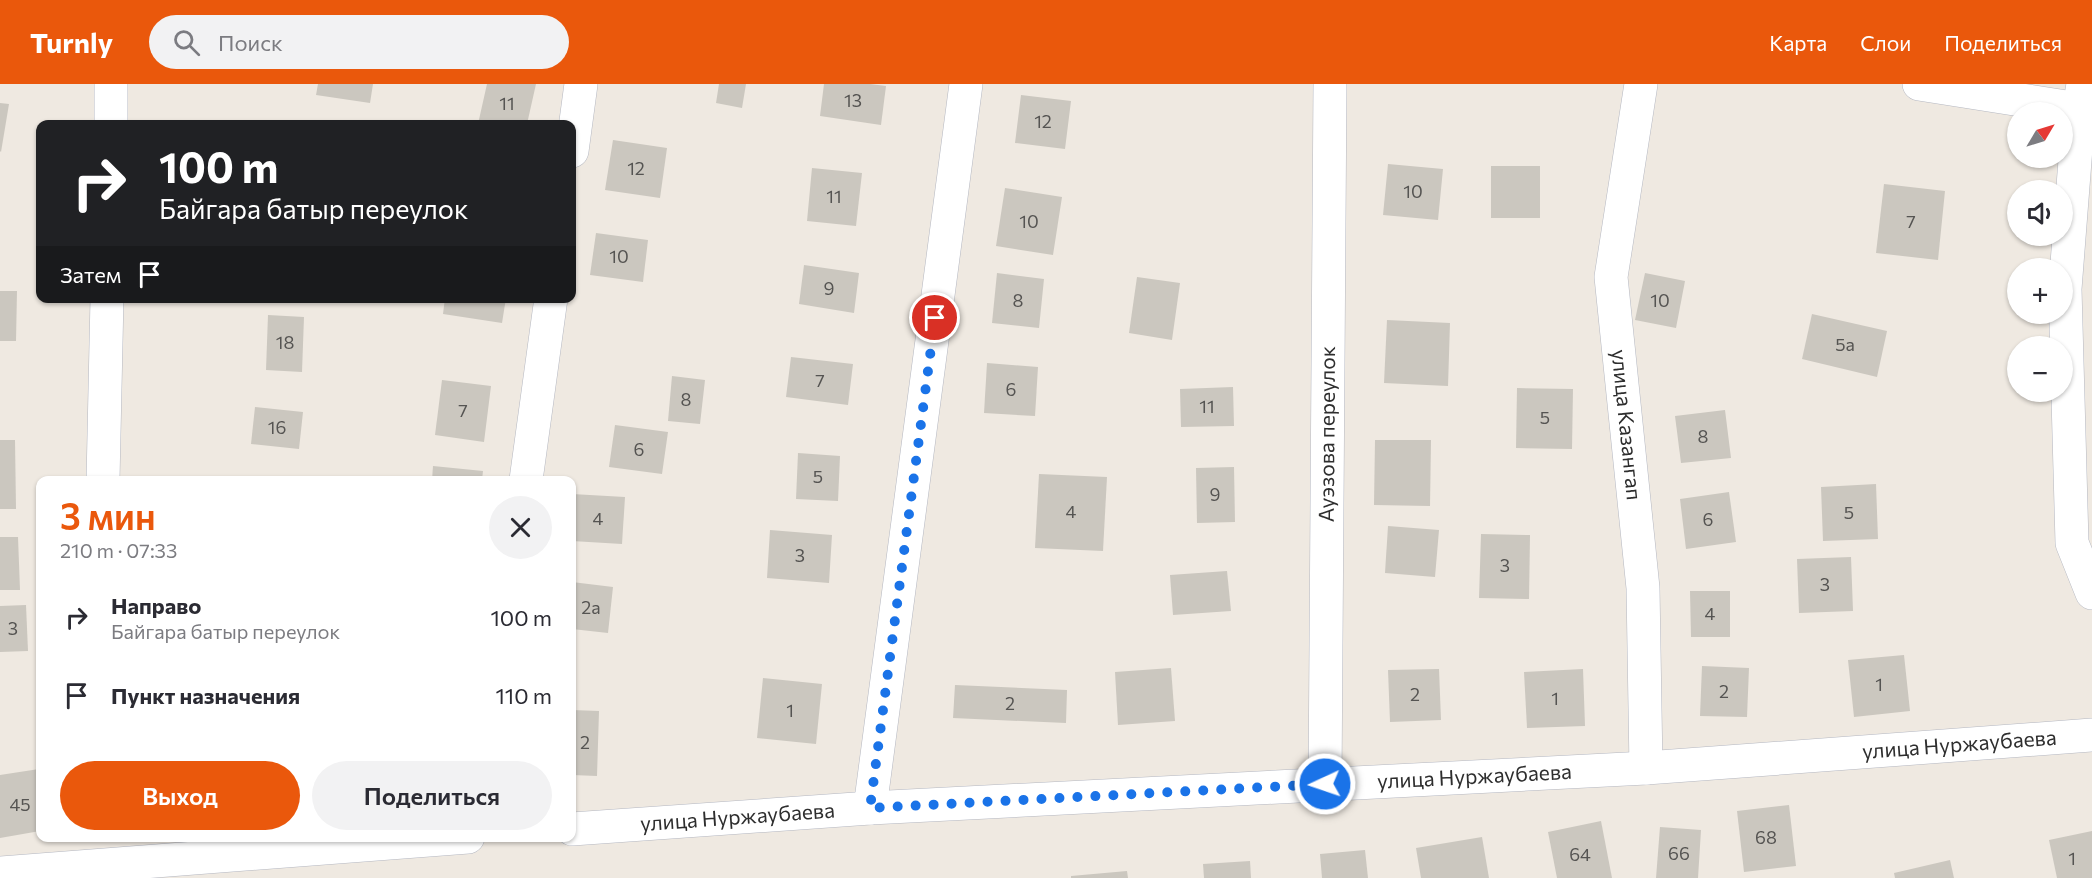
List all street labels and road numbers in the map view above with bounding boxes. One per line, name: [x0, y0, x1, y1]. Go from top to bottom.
street label: Ауэзова переулок: [1313, 346, 1339, 522]
street label: улица Казангап: [1608, 348, 1648, 501]
street label: улица Нуржаубаева: [1861, 724, 2057, 763]
street label: улица Нуржаубаева: [1376, 758, 1572, 793]
street label: улица Нуржаубаева: [639, 797, 836, 835]

